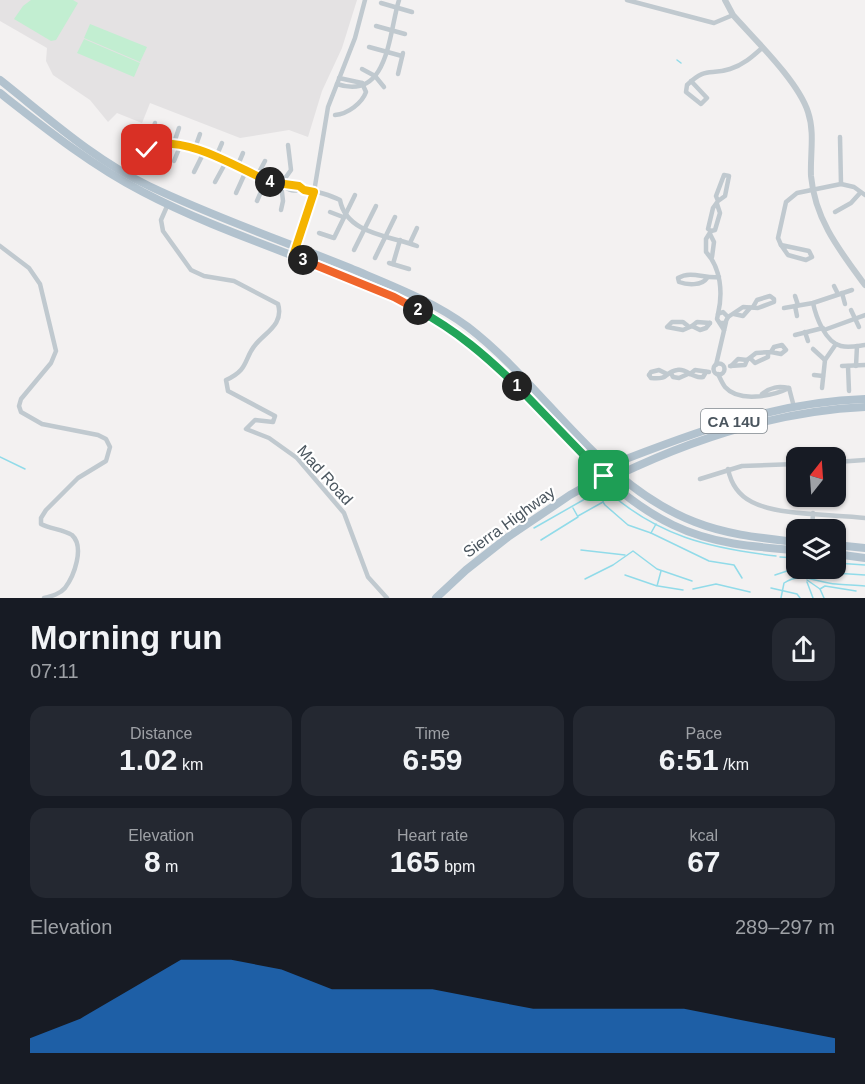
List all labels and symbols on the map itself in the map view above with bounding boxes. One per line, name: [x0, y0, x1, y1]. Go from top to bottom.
pin: [121, 124, 172, 175]
pin: 4: [255, 167, 285, 197]
pin: 3: [288, 245, 318, 275]
pin: 2: [403, 295, 433, 325]
pin: 1: [502, 371, 532, 401]
road number: CA 14U: [701, 409, 767, 433]
street label: Mad Road: [294, 442, 356, 508]
north arrow: [786, 447, 846, 507]
pin: [578, 450, 629, 501]
street label: Sierra Highway: [460, 483, 558, 561]

